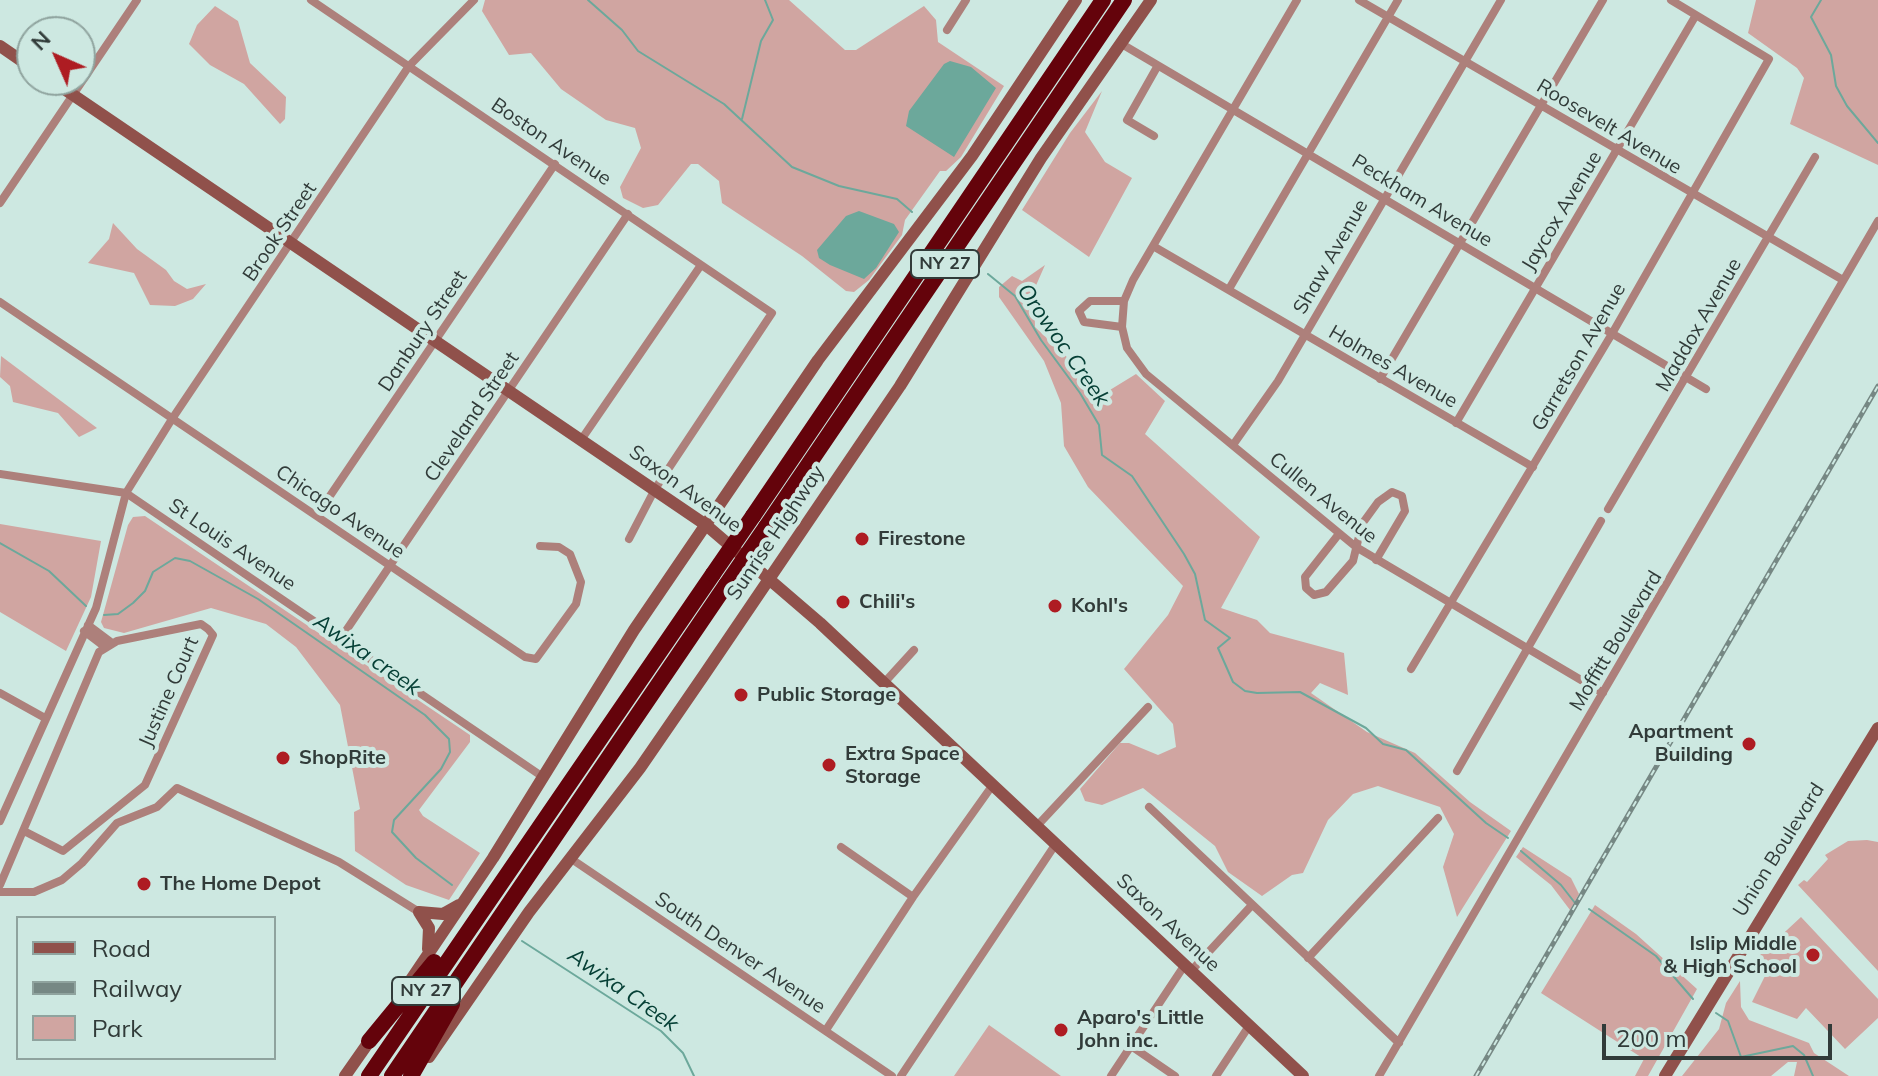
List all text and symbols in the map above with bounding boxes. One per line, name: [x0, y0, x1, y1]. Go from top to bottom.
north arrow: [16, 16, 96, 96]
text: N: [25, 25, 56, 56]
street label: Roosevelt Avenue: [1532, 74, 1686, 180]
street label: Boston Avenue: [486, 93, 616, 191]
street label: Jaycox Avenue: [1517, 147, 1607, 275]
street label: Peckham Avenue: [1347, 150, 1497, 252]
street label: Brook Street: [238, 178, 322, 286]
street label: Shaw Avenue: [1289, 195, 1373, 319]
road number: NY 27: [911, 250, 979, 278]
street label: Maddox Avenue: [1651, 254, 1747, 396]
street label: Danbury Street: [374, 266, 472, 396]
water label: Orowoc Creek: [1011, 279, 1115, 411]
street label: Garretson Avenue: [1527, 279, 1631, 435]
street label: Holmes Avenue: [1324, 320, 1462, 414]
street label: Cleveland Street: [420, 347, 524, 487]
street label: Saxon Avenue: [624, 440, 746, 538]
street label: Cullen Avenue: [1264, 447, 1382, 549]
street label: Chicago Avenue: [271, 460, 409, 564]
street label: Sunrise Highway: [722, 461, 830, 605]
street label: St Louis Avenue: [164, 494, 300, 596]
place label: Firestone: [878, 527, 966, 551]
marker: Firestone: [853, 530, 871, 548]
street label: Moffitt Boulevard: [1565, 567, 1667, 715]
place label: Chili's: [859, 590, 915, 614]
marker: Chili's: [834, 593, 852, 611]
place label: Kohl's: [1071, 594, 1128, 618]
marker: Kohl's: [1046, 597, 1064, 615]
water label: Awixa creek: [308, 608, 426, 702]
street label: Justine Court: [134, 633, 204, 751]
place label: Public Storage: [757, 683, 896, 707]
marker: Public Storage: [732, 686, 750, 704]
place label: Apartment Building: [1629, 720, 1733, 767]
marker: Apartment Building: [1740, 735, 1758, 753]
place label: Extra Space Storage: [845, 742, 960, 789]
place label: ShopRite: [299, 746, 386, 770]
marker: ShopRite: [274, 749, 292, 767]
marker: Extra Space Storage: [820, 756, 838, 774]
street label: Union Boulevard: [1728, 779, 1830, 921]
street label: Saxon Avenue: [1111, 869, 1225, 977]
place label: The Home Depot: [160, 872, 321, 896]
marker: The Home Depot: [135, 875, 153, 893]
street label: South Denver Avenue: [650, 887, 830, 1019]
legend: [16, 916, 276, 1060]
place label: Islip Middle & High School: [1663, 932, 1797, 979]
text: Road: [92, 933, 151, 963]
water label: Awixa Creek: [563, 942, 683, 1038]
marker: Islip Middle & High School: [1804, 946, 1822, 964]
text: Railway: [92, 973, 182, 1003]
road number: NY 27: [392, 977, 460, 1005]
place label: Aparo's Little John inc.: [1077, 1006, 1204, 1053]
scale bar: [1606, 1008, 1836, 1058]
text: Park: [92, 1013, 143, 1043]
marker: Aparo's Little John inc.: [1052, 1021, 1070, 1039]
text: 200 m: [1616, 1023, 1687, 1053]

